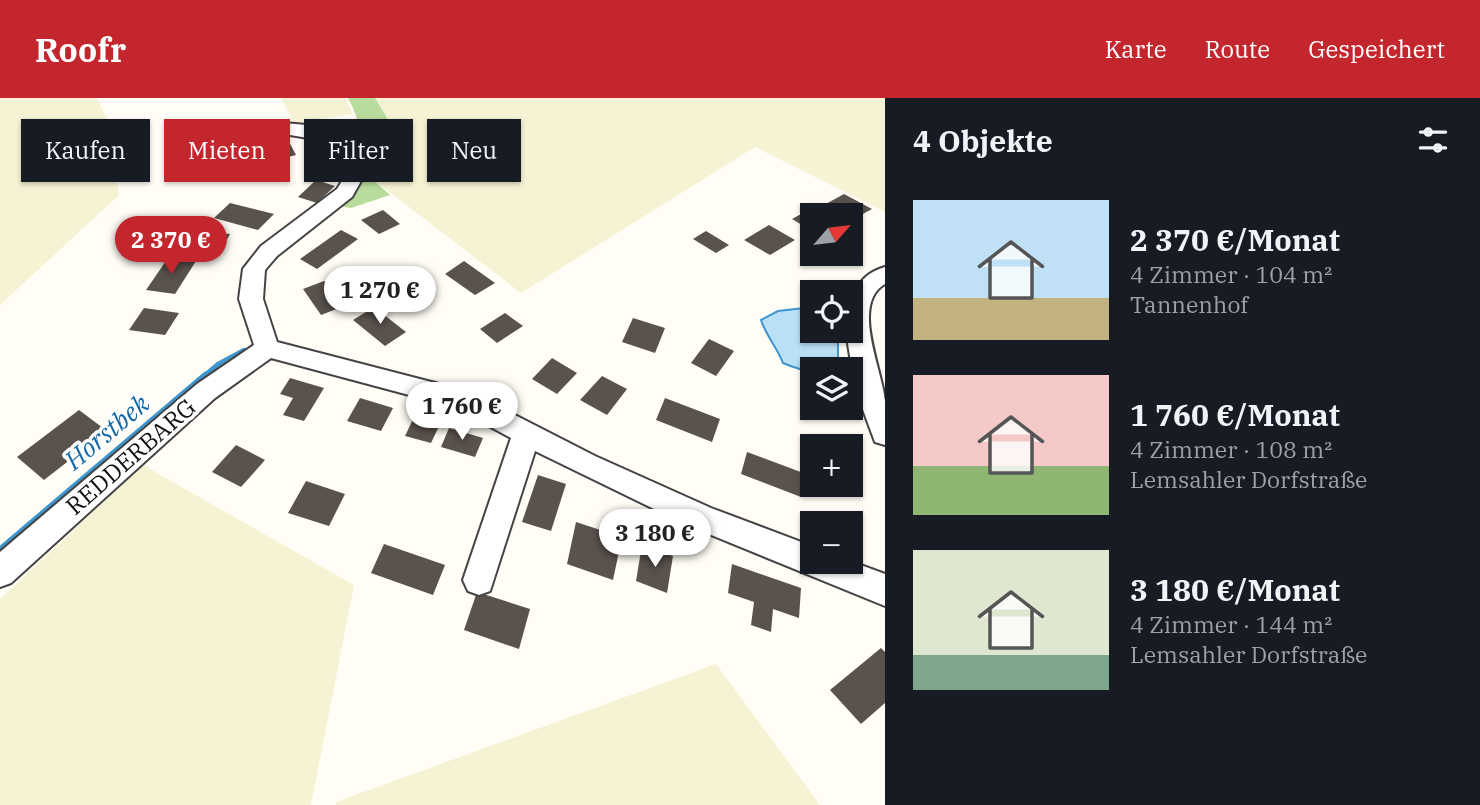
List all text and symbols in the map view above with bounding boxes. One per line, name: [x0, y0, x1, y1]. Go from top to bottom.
text: Roofr: [35, 28, 126, 71]
text: Karte: [1105, 33, 1167, 65]
text: Route: [1205, 33, 1270, 65]
text: Gespeichert: [1308, 33, 1445, 65]
chip: Kaufen: [21, 119, 150, 182]
chip: Mieten: [164, 119, 290, 182]
chip: Filter: [304, 119, 413, 182]
chip: Neu: [427, 119, 521, 182]
text: 4 Objekte: [913, 121, 1053, 160]
icon: filters: [1414, 121, 1452, 159]
north arrow: [800, 203, 863, 266]
map controls: [800, 203, 863, 574]
pin: 2 370 €: [106, 216, 236, 276]
text: 2 370 €/Monat: [1130, 220, 1340, 259]
text: 2 370 €: [131, 224, 211, 254]
icon: home: [969, 228, 1053, 312]
text: 4 Zimmer · 104 m²: [1130, 259, 1332, 289]
pin: 1 270 €: [315, 266, 445, 326]
text: 1 270 €: [340, 274, 420, 304]
button: locate: [800, 280, 863, 343]
text: Tannenhof: [1130, 289, 1248, 319]
button: layers: [800, 357, 863, 420]
pin: 1 760 €: [397, 382, 527, 442]
water label: Horstbek: [56, 386, 156, 477]
text: 1 760 €: [422, 390, 502, 420]
street label: REDDERBARG: [59, 391, 202, 522]
text: 1 760 €/Monat: [1130, 395, 1340, 434]
icon: home: [969, 403, 1053, 487]
button: +: [800, 434, 863, 497]
text: 4 Zimmer · 108 m²: [1130, 434, 1332, 464]
text: Lemsahler Dorfstraße: [1130, 464, 1367, 494]
pin: 3 180 €: [590, 510, 720, 569]
button: −: [800, 511, 863, 574]
text: 3 180 €: [615, 517, 695, 547]
text: 3 180 €/Monat: [1130, 570, 1340, 609]
icon: home: [969, 578, 1053, 662]
text: 4 Zimmer · 144 m²: [1130, 609, 1332, 639]
text: Lemsahler Dorfstraße: [1130, 639, 1367, 669]

